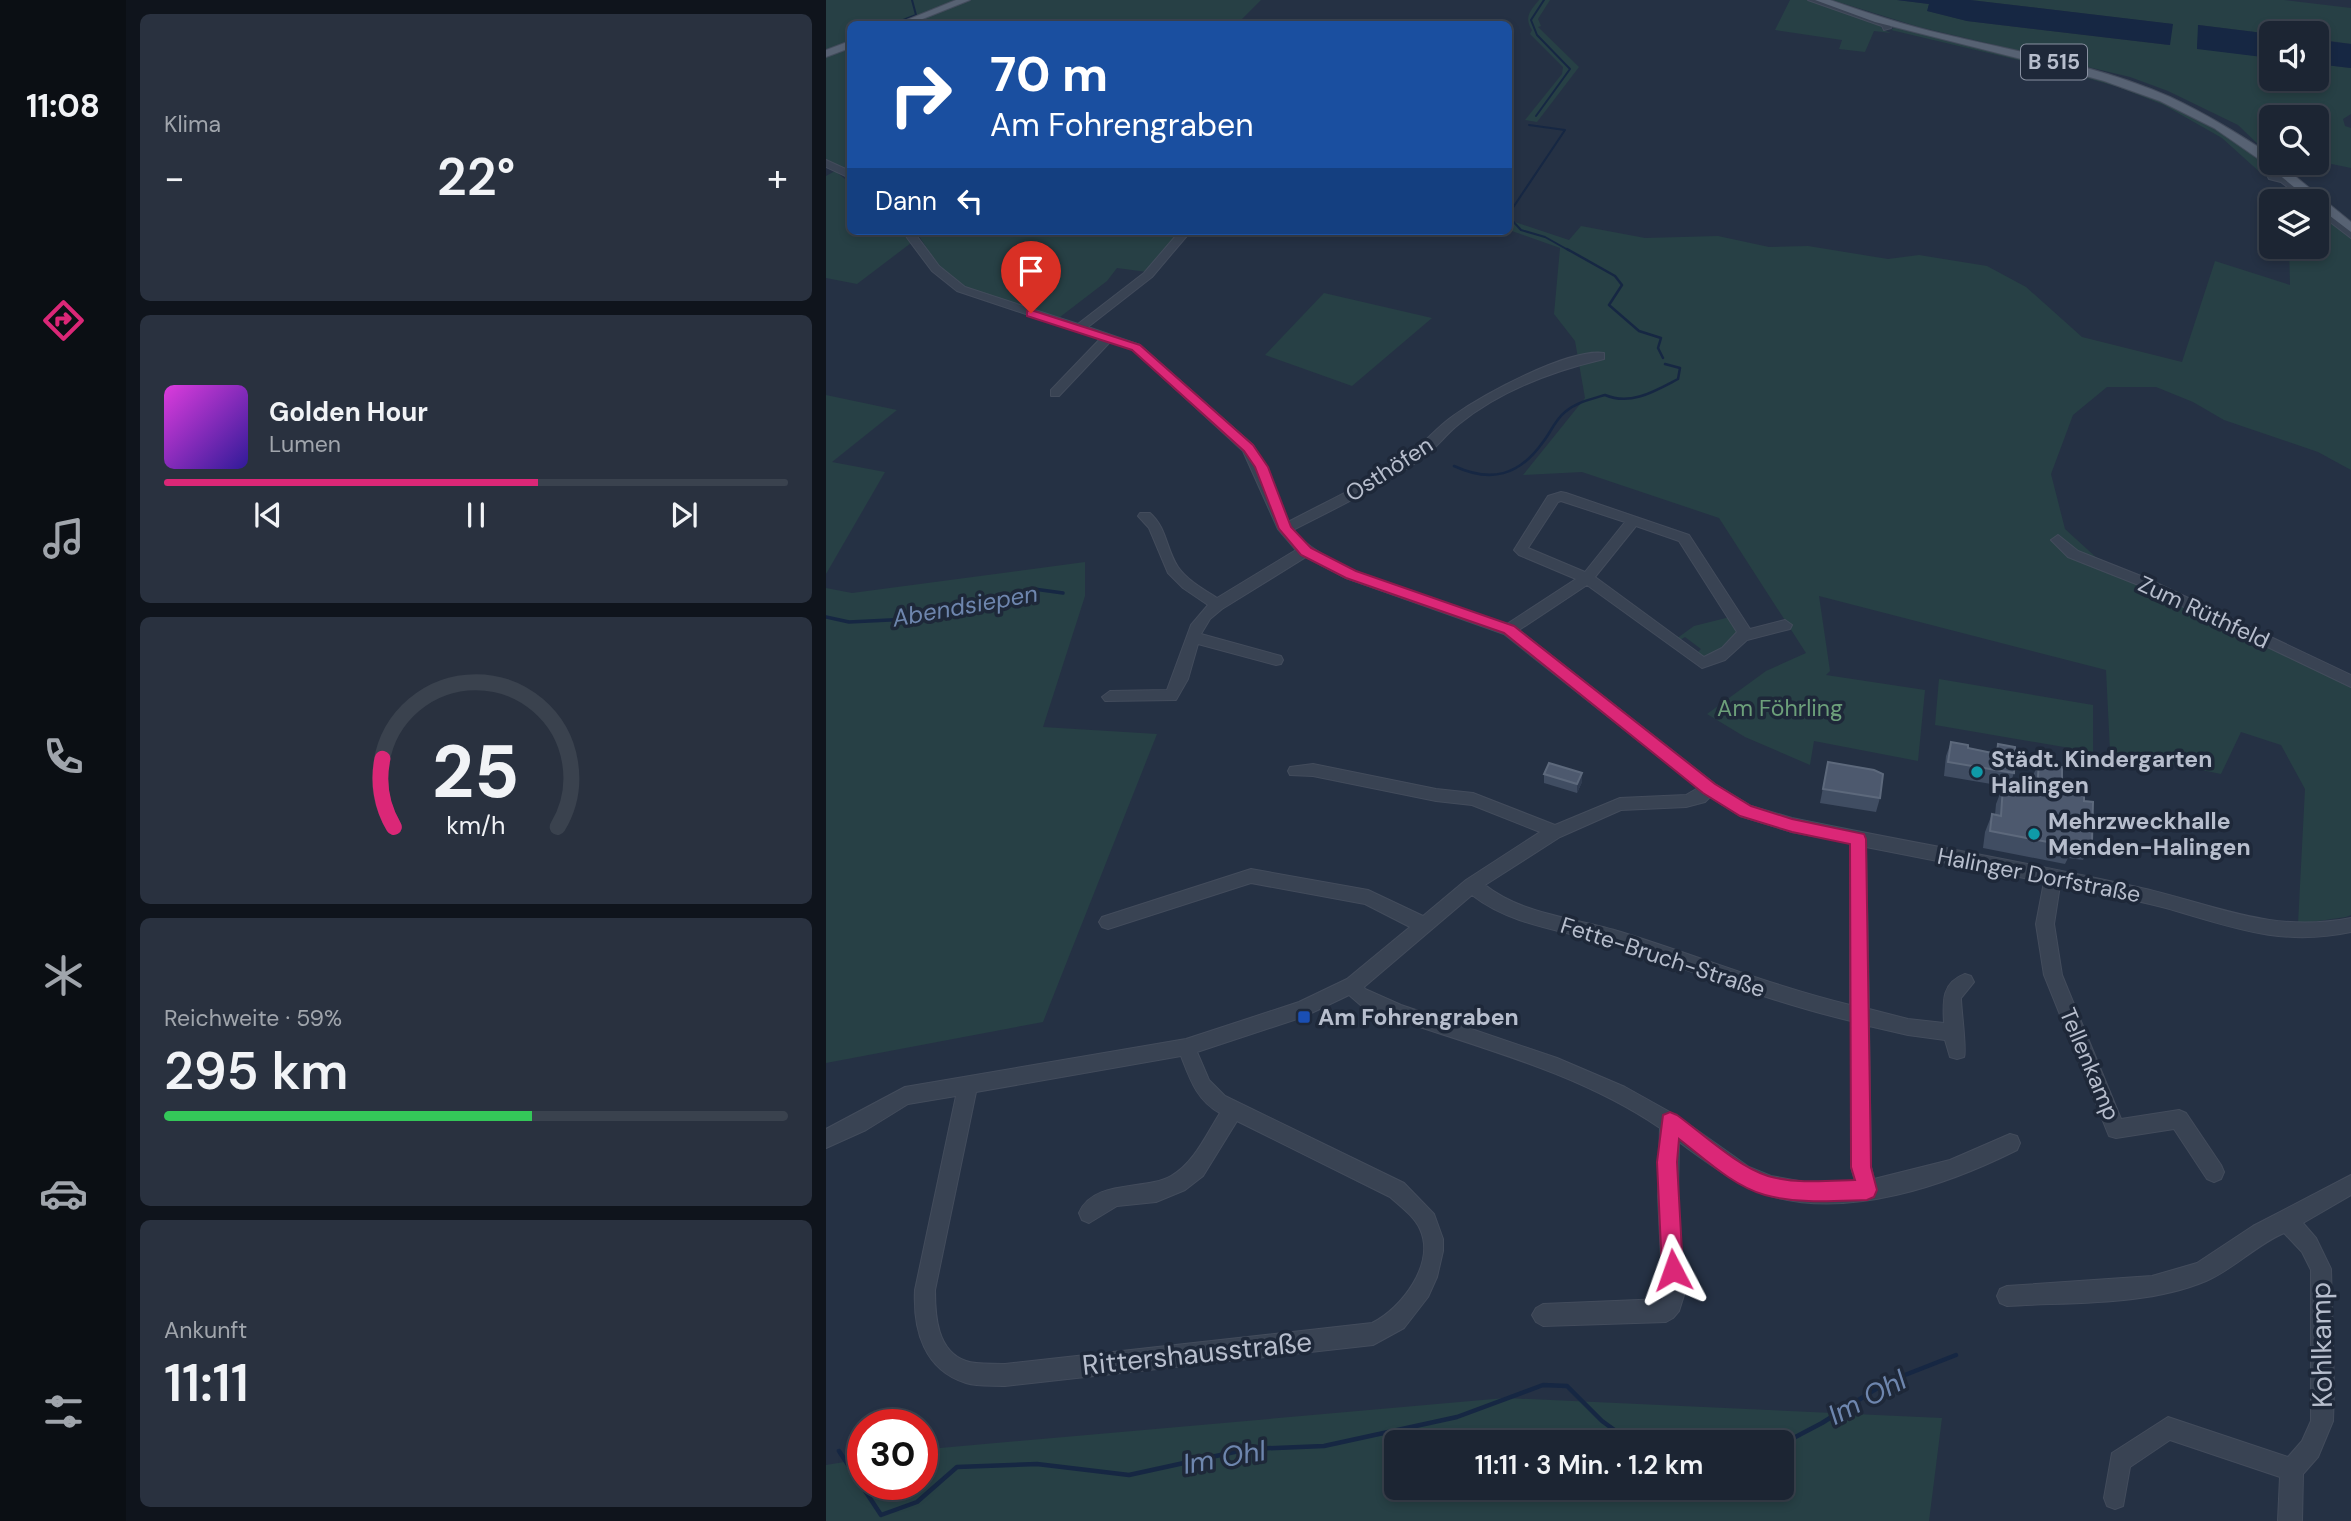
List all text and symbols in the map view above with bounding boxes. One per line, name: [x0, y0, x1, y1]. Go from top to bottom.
map controls: [2259, 21, 2329, 259]
button: sound: [2259, 21, 2329, 91]
text: 70 m: [990, 42, 1108, 106]
road number: B 515: [2021, 44, 2087, 80]
icon: right: [875, 49, 966, 140]
text: 11:08: [26, 85, 100, 127]
text: Am Fohrengraben: [990, 104, 1254, 146]
button: search: [2259, 105, 2329, 175]
text: Klima: [164, 109, 221, 139]
text: 22°: [437, 143, 515, 211]
text: −: [164, 153, 185, 203]
text: +: [767, 153, 788, 203]
icon: left: [951, 182, 989, 220]
text: Dann: [875, 184, 937, 218]
button: layers: [2259, 189, 2329, 259]
pin: [1001, 241, 1061, 313]
icon: arrive: [1012, 252, 1050, 290]
icon: directions: [39, 296, 88, 345]
text: Golden Hour: [269, 395, 428, 429]
text: Lumen: [269, 429, 341, 459]
street label: Osthöfen: [1340, 430, 1438, 508]
icon: previous: [249, 496, 287, 534]
icon: pause: [457, 496, 495, 534]
icon: next: [665, 496, 703, 534]
icon: music: [39, 514, 88, 563]
street label: Zum Rüthfeld: [2134, 569, 2274, 655]
water label: Abendsiepen: [889, 577, 1040, 634]
park label: Am Föhrling: [1717, 693, 1843, 723]
text: 25: [432, 725, 520, 820]
icon: phone: [39, 732, 88, 781]
place label: Städt. Kindergarten Halingen: [1991, 744, 2212, 800]
marker: Städt. Kindergarten Halingen: [1969, 764, 1985, 780]
place label: Mehrzweckhalle Menden-Halingen: [2048, 806, 2251, 862]
text: km/h: [446, 808, 506, 841]
marker: Mehrzweckhalle Menden-Halingen: [2026, 826, 2042, 842]
street label: Halinger Dorfstraße: [1935, 841, 2143, 909]
street label: Fette-Bruch-Straße: [1557, 910, 1769, 1004]
icon: climate: [39, 951, 88, 1000]
place label: Am Fohrengraben: [1318, 1002, 1519, 1032]
text: Reichweite · 59%: [164, 1003, 342, 1033]
street label: Tellenkamp: [2053, 1003, 2127, 1125]
marker: Am Fohrengraben: [1296, 1009, 1312, 1025]
text: 295 km: [164, 1037, 349, 1105]
icon: car: [39, 1169, 88, 1218]
position arrow: [1636, 1233, 1710, 1307]
street label: Kohlkamp: [2302, 1282, 2341, 1408]
text: Ankunft: [164, 1315, 247, 1345]
street label: Rittershausstraße: [1080, 1323, 1314, 1384]
text: 11:11: [164, 1349, 249, 1417]
water label: Im Ohl: [1822, 1361, 1913, 1433]
icon: filters: [39, 1387, 88, 1436]
speed limit sign: 30: [847, 1409, 938, 1500]
water label: Im Ohl: [1180, 1432, 1269, 1483]
text: 11:11 · 3 Min. · 1.2 km: [1475, 1448, 1703, 1482]

